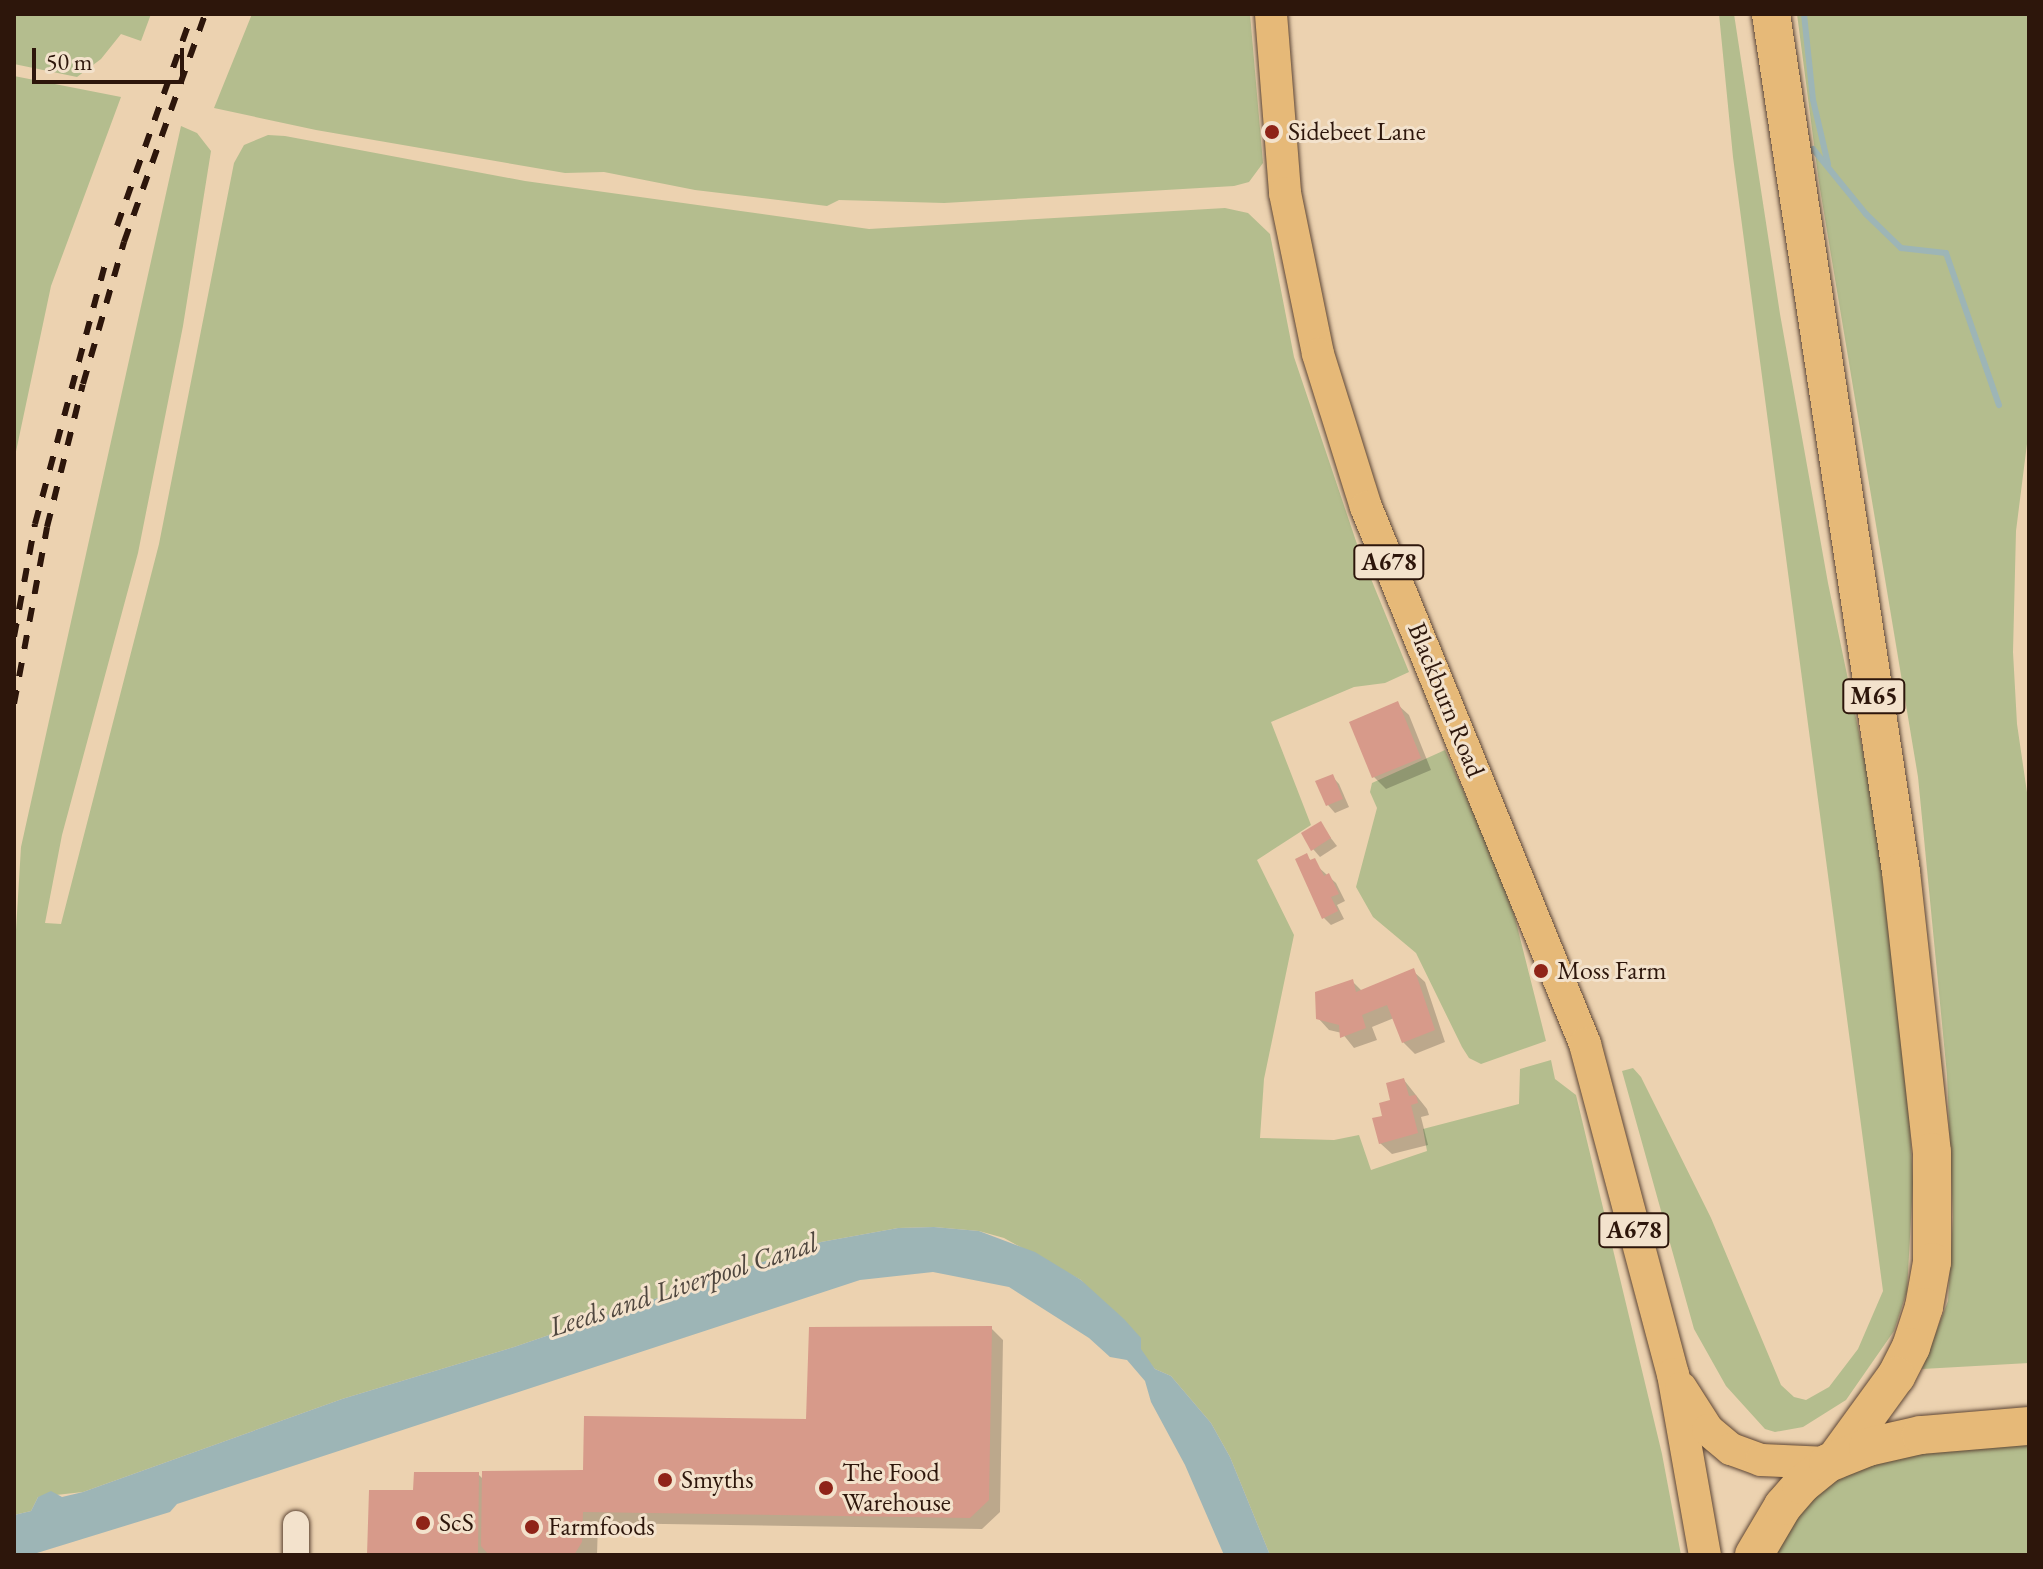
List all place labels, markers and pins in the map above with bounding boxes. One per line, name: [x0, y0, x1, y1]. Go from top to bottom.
place label: Sidebeet Lane: [1288, 116, 1426, 148]
marker: Sidebeet Lane: [1263, 123, 1281, 141]
place label: Moss Farm: [1557, 955, 1667, 987]
marker: Moss Farm: [1532, 962, 1550, 980]
place label: The Food Warehouse: [842, 1457, 951, 1518]
place label: Smyths: [681, 1464, 754, 1496]
marker: Smyths: [656, 1471, 674, 1489]
marker: The Food Warehouse: [817, 1479, 835, 1497]
place label: ScS: [439, 1507, 474, 1539]
place label: Farmfoods: [548, 1511, 655, 1543]
marker: ScS: [414, 1514, 432, 1532]
marker: Farmfoods: [523, 1518, 541, 1536]

